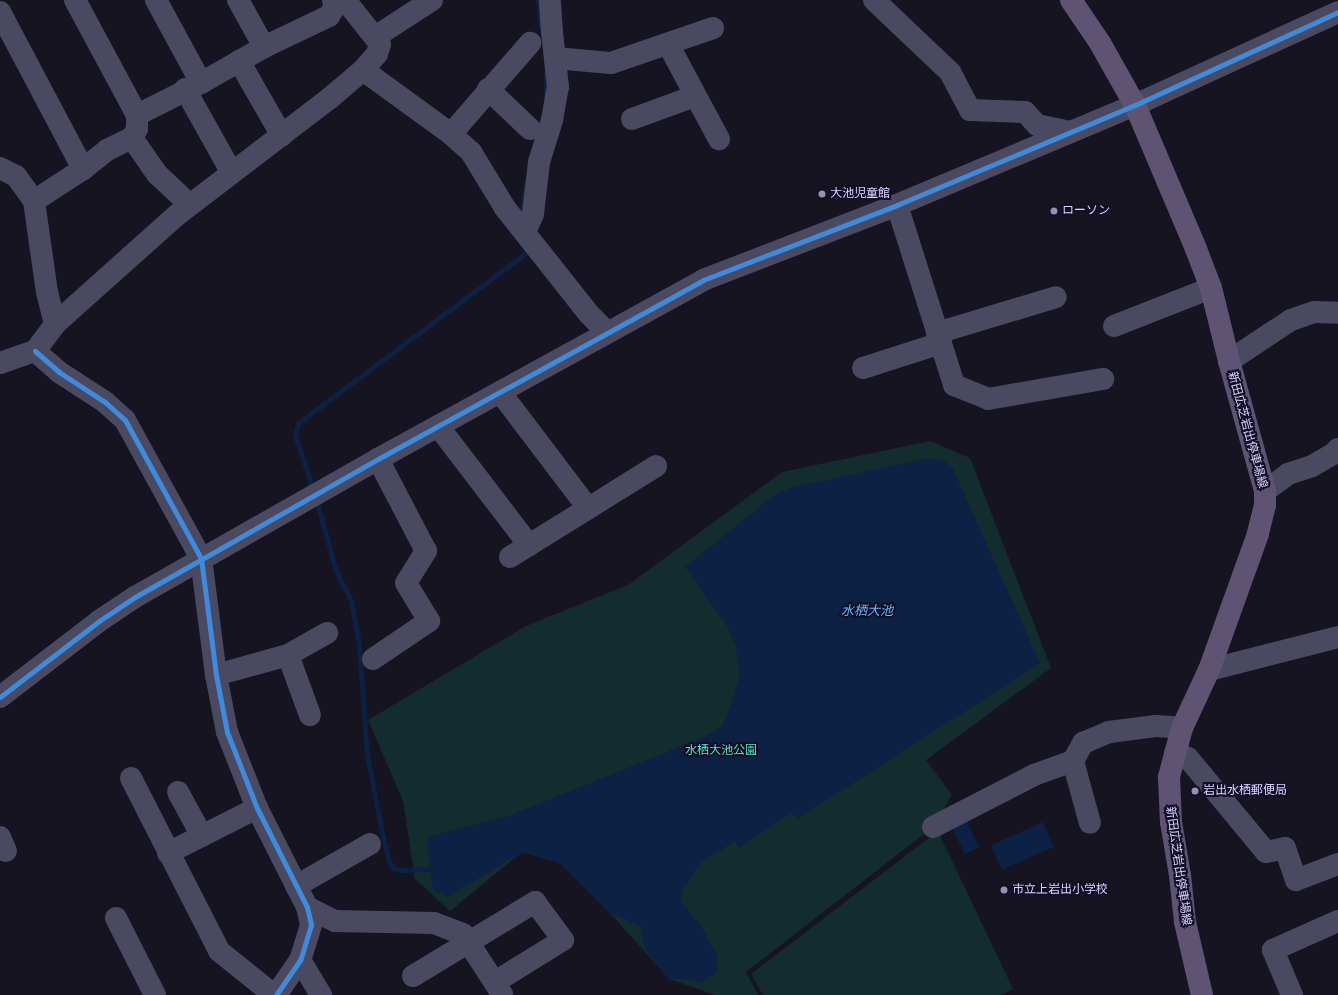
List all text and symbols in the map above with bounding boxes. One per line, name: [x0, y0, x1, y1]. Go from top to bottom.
place label: 大池児童館: [830, 187, 890, 201]
marker: 大池児童館: [817, 189, 827, 199]
place label: ローソン: [1062, 204, 1110, 218]
marker: ローソン: [1049, 206, 1059, 216]
street label: 新田広芝岩出停車場線: [1225, 370, 1269, 490]
water label: 水栖大池: [841, 603, 893, 619]
park label: 水栖大池公園: [685, 744, 757, 758]
place label: 岩出水栖郵便局: [1203, 784, 1287, 798]
marker: 岩出水栖郵便局: [1190, 786, 1200, 796]
street label: 新田広芝岩出停車場線: [1163, 806, 1193, 926]
place label: 市立上岩出小学校: [1012, 883, 1108, 897]
marker: 市立上岩出小学校: [999, 885, 1009, 895]

